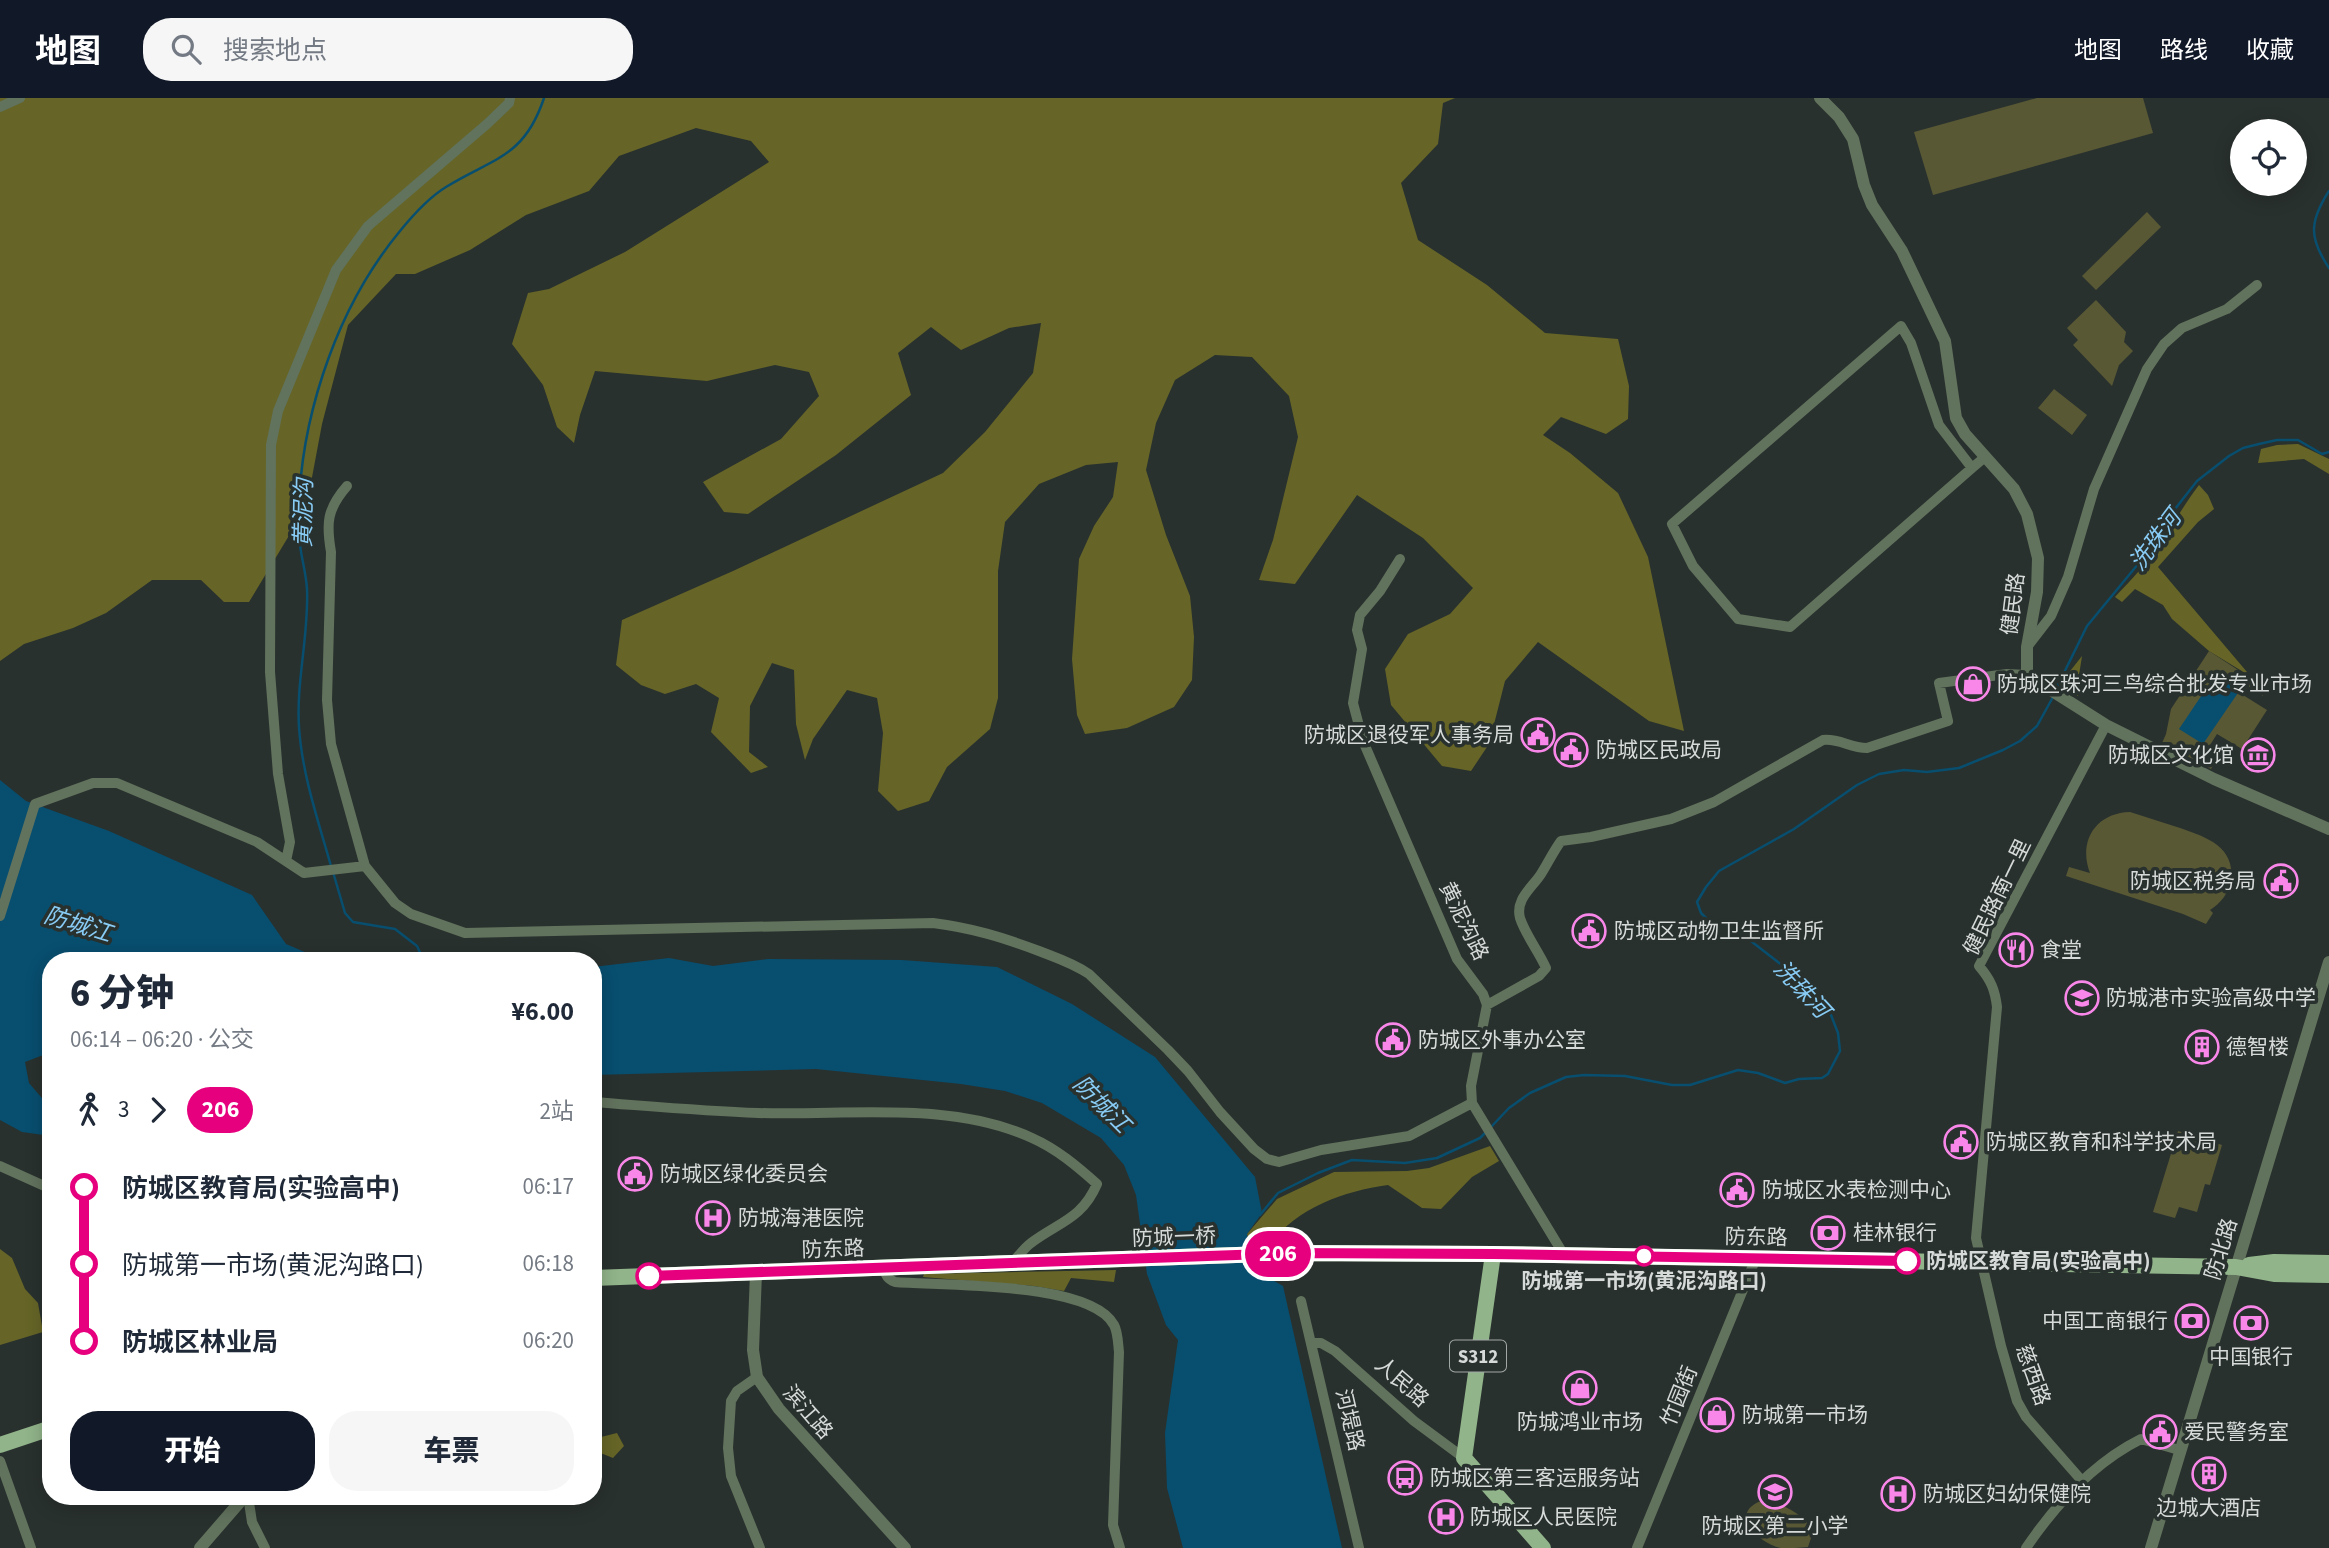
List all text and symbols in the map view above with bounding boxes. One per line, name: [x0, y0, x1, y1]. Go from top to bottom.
search box: [143, 18, 633, 81]
text: 地图: [35, 28, 101, 75]
icon: search: [167, 30, 205, 68]
text: 搜索地点: [223, 32, 327, 69]
text: 地图: [2074, 33, 2122, 68]
text: 路线: [2160, 33, 2208, 68]
text: 收藏: [2246, 33, 2294, 68]
map controls: [2230, 119, 2307, 196]
button: locate: [2230, 119, 2307, 196]
water label: 黄泥沟: [286, 475, 321, 548]
water label: 洗珠河: [2121, 500, 2192, 578]
street label: 健民路: [1994, 571, 2032, 637]
shop icon: 防城区珠河三鸟综合批发专业市场: [1954, 665, 1992, 703]
place label: 防城区珠河三鸟综合批发专业市场: [1997, 669, 2312, 699]
public building icon: 防城区退役军人事务局: [1519, 716, 1557, 754]
place label: 防城区退役军人事务局: [1304, 720, 1514, 750]
public building icon: 防城区民政局: [1552, 731, 1590, 769]
place label: 防城区民政局: [1596, 735, 1722, 765]
museum icon: 防城区文化馆: [2239, 736, 2277, 774]
place label: 防城区文化馆: [2108, 740, 2234, 770]
street label: 健民路南一里: [1956, 834, 2038, 960]
public building icon: 防城区税务局: [2262, 862, 2300, 900]
place label: 防城区税务局: [2130, 866, 2256, 896]
street label: 黄泥沟路: [1432, 877, 1496, 965]
water label: 防城江: [40, 899, 119, 951]
public building icon: 防城区动物卫生监督所: [1570, 912, 1608, 950]
place label: 防城区动物卫生监督所: [1614, 916, 1824, 946]
restaurant icon: 食堂: [1997, 931, 2035, 969]
place label: 食堂: [2040, 935, 2082, 965]
water label: 洗珠河: [1766, 953, 1840, 1029]
text: 6 分钟: [70, 967, 174, 1021]
school or university icon: 防城港市实验高级中学: [2063, 979, 2101, 1017]
place label: 防城港市实验高级中学: [2106, 983, 2316, 1013]
text: ¥6.00: [511, 993, 574, 1030]
public building icon: 防城区外事办公室: [1374, 1021, 1412, 1059]
text: 06:14 – 06:20 · 公交: [70, 1023, 254, 1056]
place label: 防城区外事办公室: [1418, 1025, 1586, 1055]
building icon: 德智楼: [2183, 1028, 2221, 1066]
place label: 德智楼: [2226, 1032, 2289, 1062]
water label: 防城江: [1066, 1068, 1140, 1143]
icon: walk: [70, 1091, 108, 1129]
icon: forward: [139, 1091, 177, 1129]
text: 206: [201, 1092, 239, 1127]
text: 3: [118, 1093, 129, 1126]
text: 2站: [540, 1095, 574, 1128]
public building icon: 防城区教育和科学技术局: [1942, 1123, 1980, 1161]
place label: 防城区教育和科学技术局: [1986, 1127, 2217, 1157]
public building icon: 防城区绿化委员会: [616, 1155, 654, 1193]
place label: 防城区绿化委员会: [660, 1159, 828, 1189]
text: 防城区教育局(实验高中): [122, 1170, 400, 1207]
text: 06:17: [523, 1170, 574, 1203]
public building icon: 防城区水表检测中心: [1718, 1171, 1756, 1209]
place label: 防城区水表检测中心: [1762, 1175, 1951, 1205]
hospital icon: 防城海港医院: [694, 1199, 732, 1237]
place label: 防城海港医院: [738, 1203, 864, 1233]
bank icon: 桂林银行: [1809, 1214, 1847, 1252]
street label: 防北路: [2197, 1214, 2245, 1284]
place label: 桂林银行: [1853, 1218, 1937, 1248]
street label: 防城一桥: [1132, 1221, 1216, 1253]
street label: 防东路: [1724, 1221, 1788, 1253]
line badge: 206: [1238, 1231, 1318, 1277]
street label: 防东路: [801, 1233, 865, 1265]
text: 206: [1259, 1236, 1297, 1271]
marker: 防城第一市场(黄泥沟路口): [1634, 1246, 1654, 1266]
place label: 防城区教育局(实验高中): [1926, 1246, 2150, 1276]
text: 防城第一市场(黄泥沟路口): [122, 1247, 424, 1284]
text: 06:18: [523, 1247, 574, 1280]
marker: 防城区教育局(实验高中): [1894, 1248, 1920, 1274]
unlabelled marker: [636, 1263, 662, 1289]
place label: 防城第一市场(黄泥沟路口): [1521, 1266, 1767, 1296]
bank icon: 中国工商银行: [2173, 1302, 2211, 1340]
bank icon: 中国银行: [2232, 1304, 2270, 1342]
place label: 中国工商银行: [2042, 1306, 2168, 1336]
text: 防城区林业局: [122, 1324, 278, 1361]
text: 06:20: [523, 1324, 574, 1357]
road number: S312: [1450, 1340, 1506, 1372]
street label: 慈西路: [2008, 1340, 2058, 1410]
place label: 中国银行: [2209, 1342, 2293, 1372]
street label: 人民路: [1368, 1350, 1436, 1414]
street label: 竹园街: [1653, 1361, 1705, 1431]
shop icon: 防城鸿业市场: [1561, 1369, 1599, 1407]
street label: 滨江路: [776, 1378, 840, 1446]
street label: 河堤路: [1328, 1386, 1372, 1454]
shop icon: 防城第一市场: [1698, 1396, 1736, 1434]
place label: 防城第一市场: [1742, 1400, 1868, 1430]
place label: 防城鸿业市场: [1517, 1407, 1643, 1437]
button: 开始: [70, 1411, 315, 1491]
button: 车票: [329, 1411, 574, 1491]
public building icon: 爱民警务室: [2141, 1413, 2179, 1451]
place label: 爱民警务室: [2184, 1417, 2289, 1447]
building icon: 边城大酒店: [2190, 1455, 2228, 1493]
bus stop icon: 防城区第三客运服务站: [1386, 1459, 1424, 1497]
place label: 防城区第三客运服务站: [1430, 1463, 1640, 1493]
school or university icon: 防城区第二小学: [1756, 1473, 1794, 1511]
hospital icon: 防城区妇幼保健院: [1879, 1475, 1917, 1513]
place label: 防城区妇幼保健院: [1923, 1479, 2091, 1509]
place label: 边城大酒店: [2157, 1493, 2262, 1523]
hospital icon: 防城区人民医院: [1427, 1498, 1465, 1536]
place label: 防城区人民医院: [1470, 1502, 1617, 1532]
place label: 防城区第二小学: [1702, 1511, 1849, 1541]

